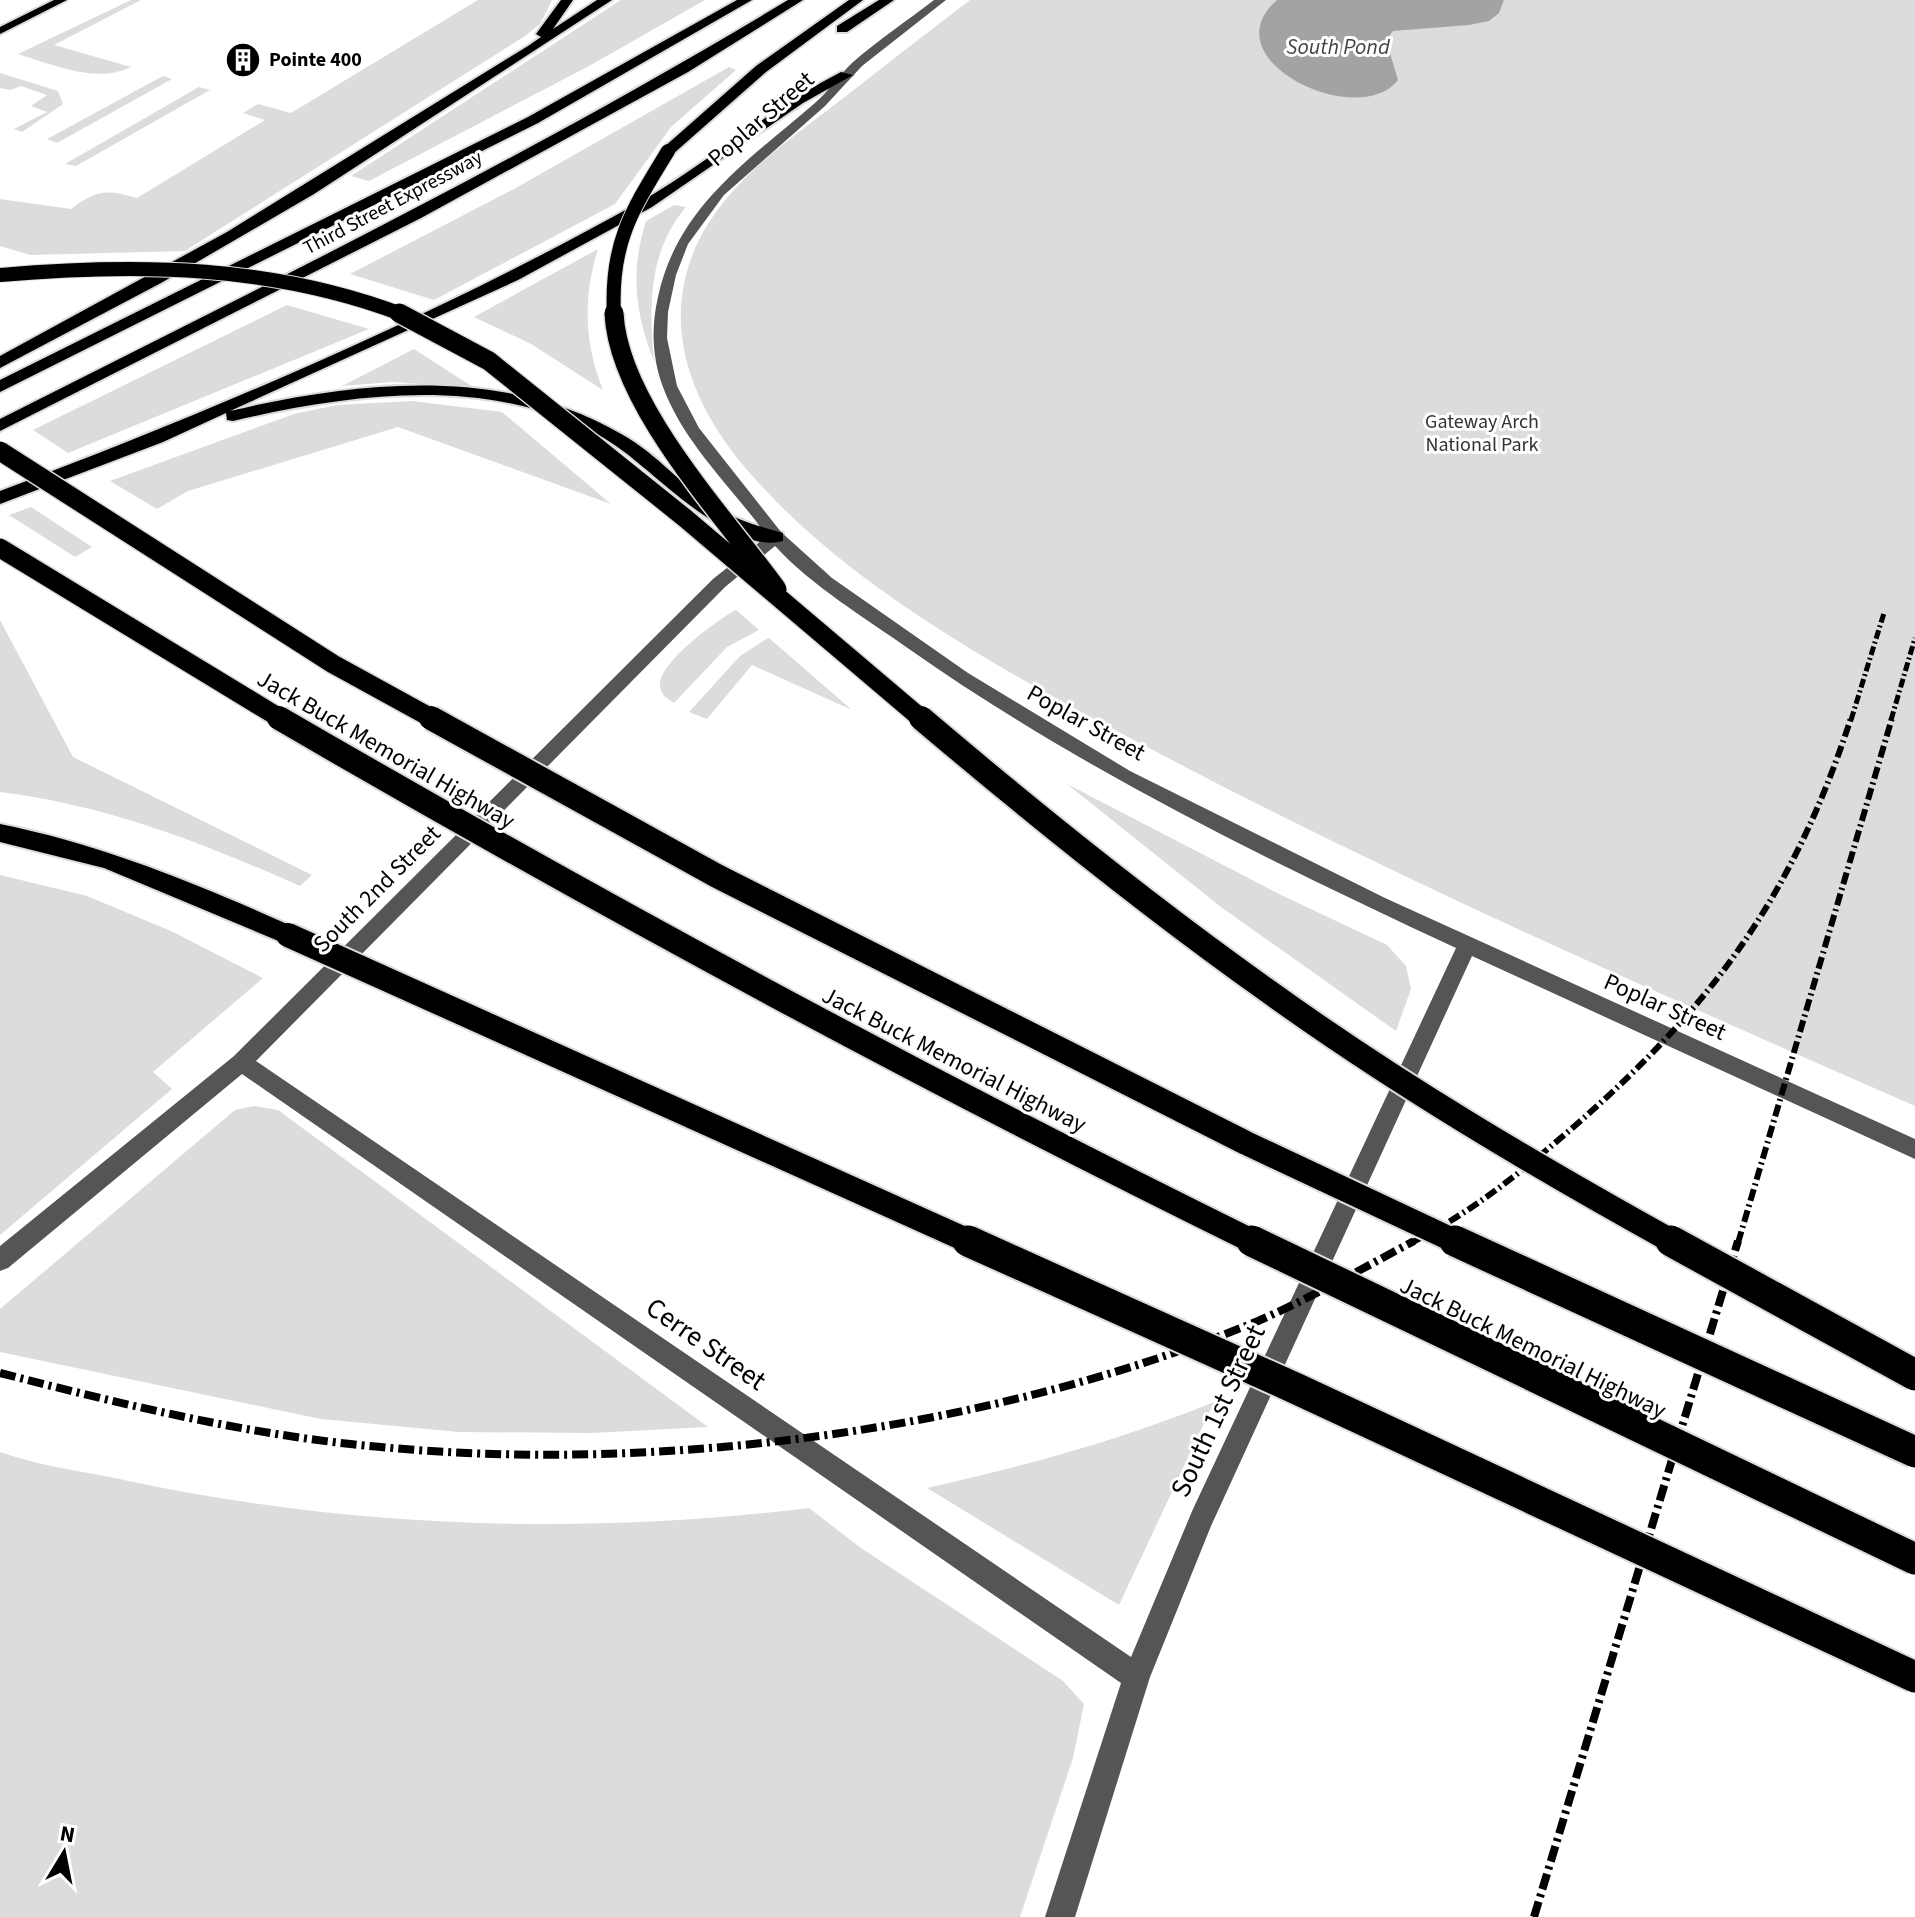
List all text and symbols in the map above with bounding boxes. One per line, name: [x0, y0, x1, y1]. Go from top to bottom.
water label: South Pond: [1286, 31, 1391, 63]
building icon: Pointe 400: [224, 41, 262, 79]
place label: Pointe 400: [269, 46, 362, 74]
street label: Poplar Street: [700, 63, 822, 175]
street label: Third Street Expressway: [298, 144, 488, 262]
park label: Gateway Arch National Park: [1425, 408, 1539, 459]
street label: Jack Buck Memorial Highway: [251, 662, 521, 838]
street label: Poplar Street: [1020, 676, 1152, 770]
street label: South 2nd Street: [305, 817, 449, 961]
street label: Poplar Street: [1598, 964, 1732, 1050]
street label: Jack Buck Memorial Highway: [816, 978, 1092, 1142]
street label: Jack Buck Memorial Highway: [1394, 1268, 1672, 1428]
street label: Cerre Street: [638, 1288, 775, 1400]
street label: South 1st Street: [1161, 1318, 1276, 1504]
north arrow: [24, 1813, 104, 1893]
text: N: [57, 1817, 77, 1851]

